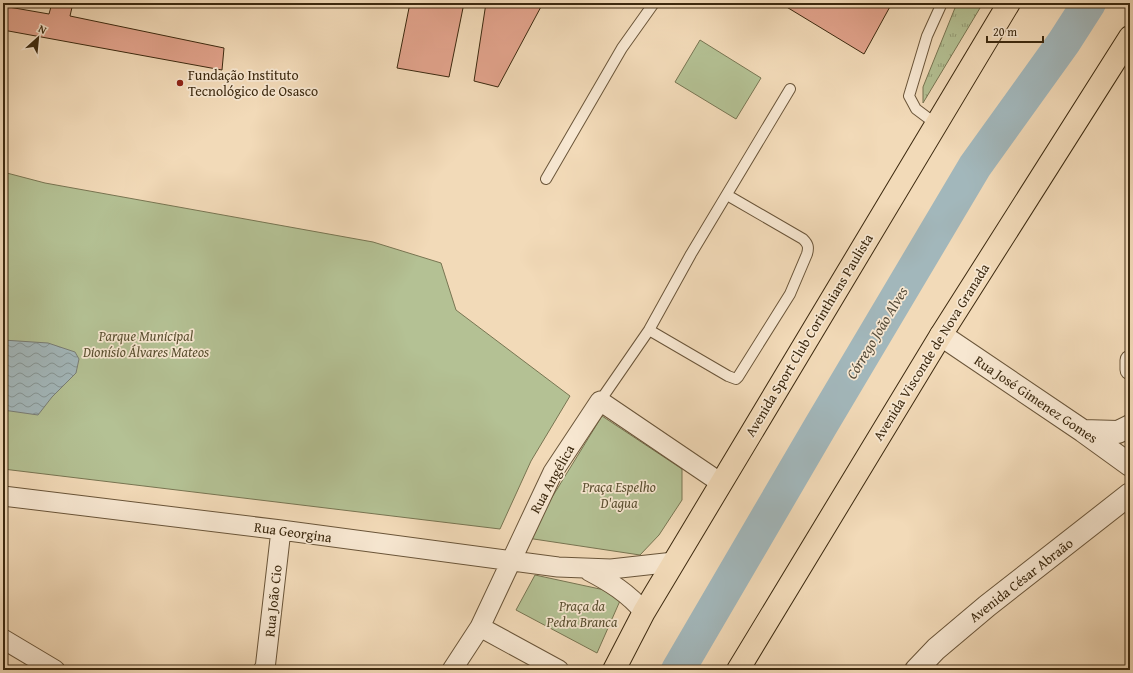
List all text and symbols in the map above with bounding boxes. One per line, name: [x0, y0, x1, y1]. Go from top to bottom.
north arrow: [18, 18, 58, 58]
scale bar: [987, 18, 1043, 44]
text: N: [36, 20, 50, 38]
text: 20 m: [993, 23, 1017, 40]
place label: Fundação Instituto Tecnológico de Osasco: [188, 65, 318, 101]
marker: Fundação Instituto Tecnológico de Osasco: [175, 78, 185, 88]
street label: Avenida Sport Club Corinthians Paulista: [740, 229, 878, 440]
street label: Avenida Visconde de Nova Granada: [868, 259, 994, 444]
water label: Córrego João Alves: [841, 282, 913, 383]
park label: Parque Municipal Dionísio Álvares Mateos: [82, 326, 209, 362]
street label: Rua José Gimenez Gomes: [970, 350, 1102, 448]
street label: Rua Angélica: [525, 441, 579, 517]
park label: Praça Espelho D'agua: [581, 477, 656, 513]
street label: Rua Georgina: [253, 517, 334, 547]
street label: Avenida César Abraão: [965, 533, 1077, 627]
street label: Rua João Cio: [259, 564, 287, 638]
park label: Praça da Pedra Branca: [546, 596, 618, 632]

